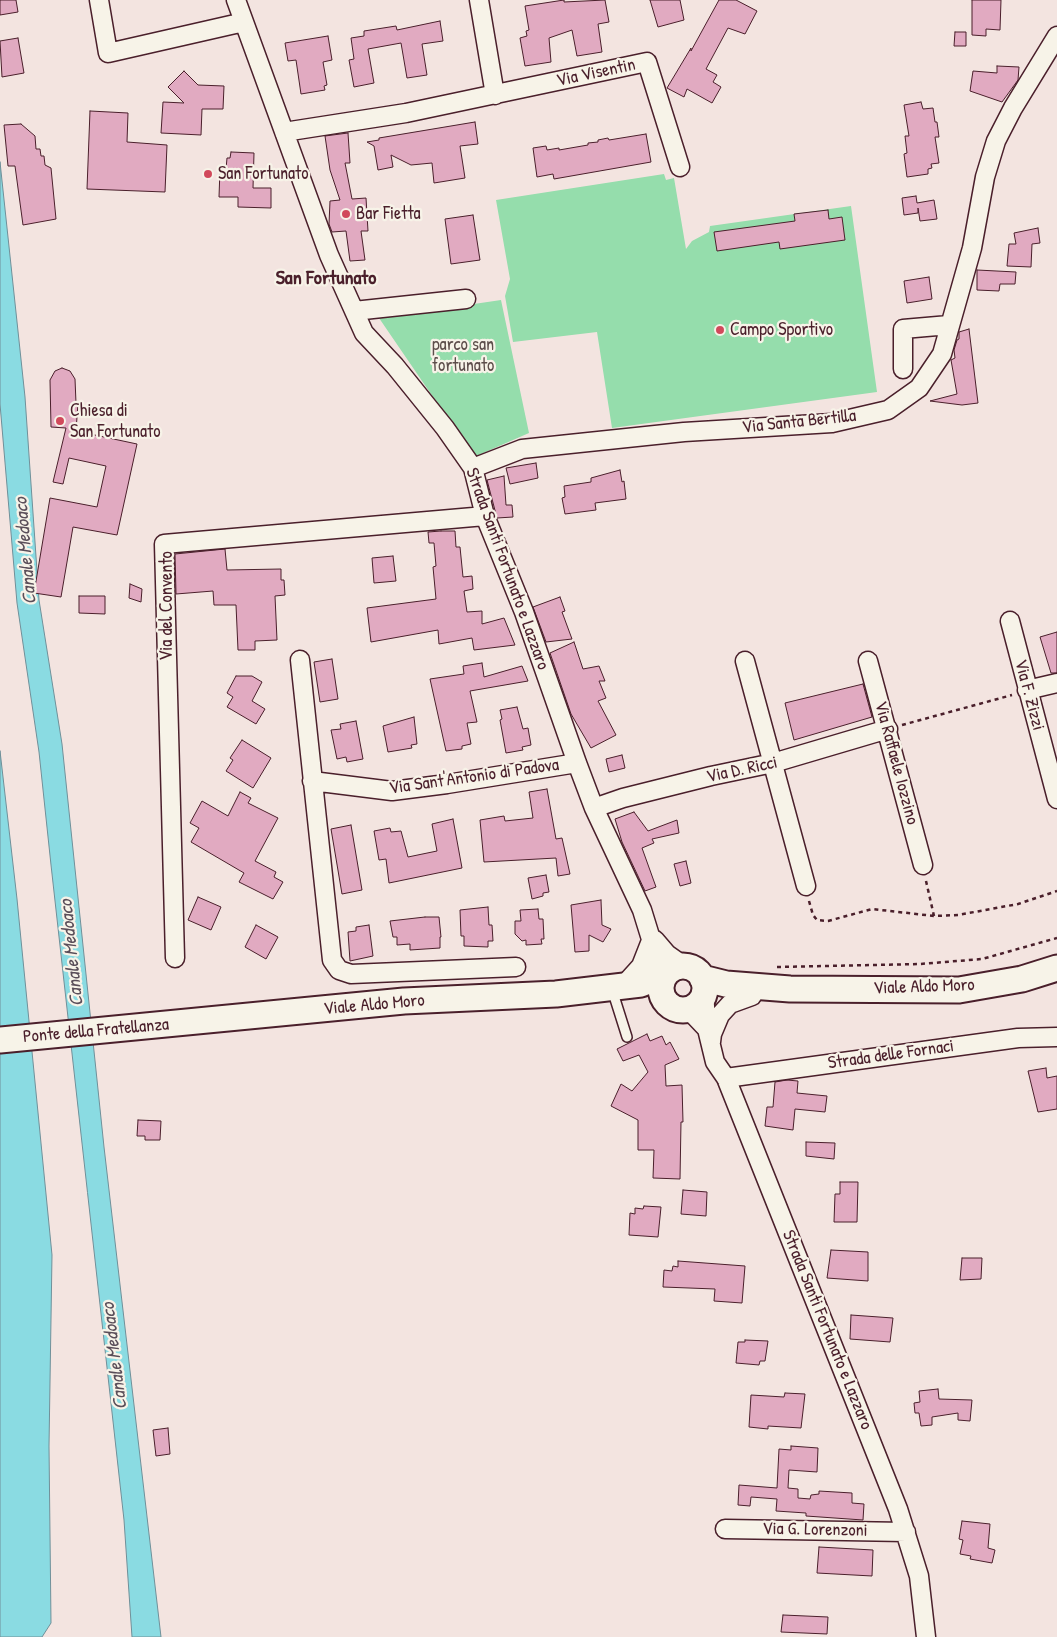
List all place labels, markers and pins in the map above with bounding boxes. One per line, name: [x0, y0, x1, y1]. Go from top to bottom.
place label: San Fortunato: [218, 163, 309, 185]
marker: San Fortunato: [202, 168, 214, 180]
place label: Bar Fietta: [356, 203, 421, 225]
marker: Bar Fietta: [340, 208, 352, 220]
place label: Campo Sportivo: [730, 319, 833, 341]
marker: Campo Sportivo: [714, 324, 726, 336]
place label: Chiesa di San Fortunato: [70, 400, 161, 442]
marker: Chiesa di San Fortunato: [54, 415, 66, 427]

